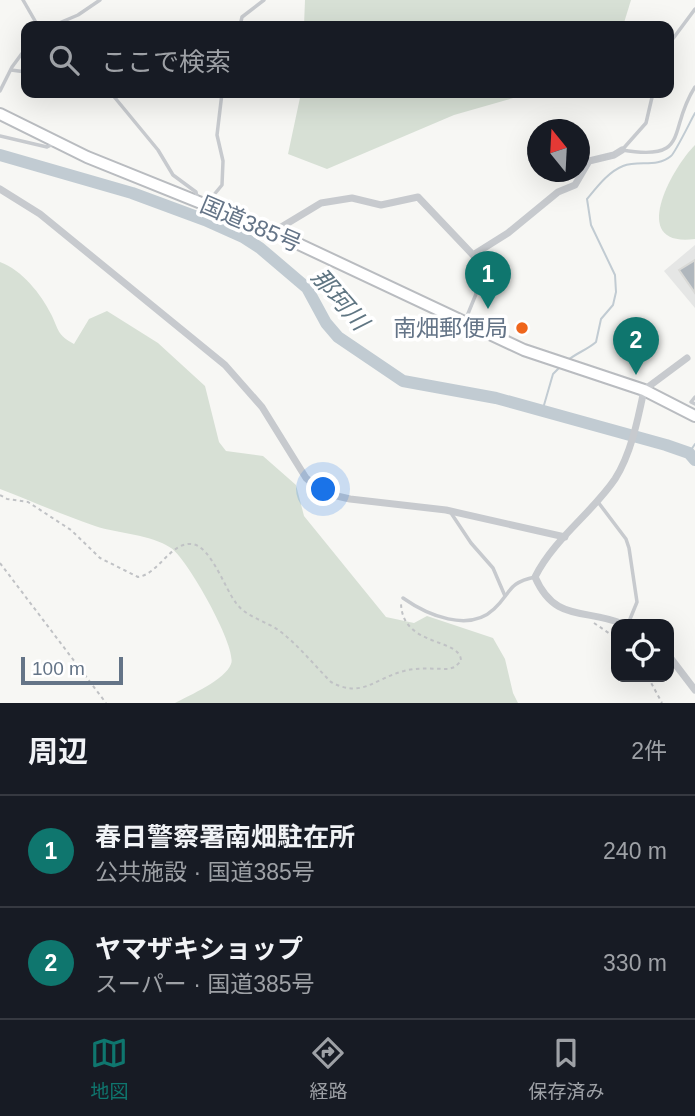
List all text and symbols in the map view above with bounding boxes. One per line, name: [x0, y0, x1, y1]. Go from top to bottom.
search box: [21, 21, 674, 98]
icon: search: [45, 41, 83, 79]
text: ここで検索: [101, 47, 231, 77]
north arrow: [527, 119, 590, 182]
street label: 国道385号: [197, 191, 305, 257]
pin: 1: [465, 251, 511, 309]
water label: 那珂川: [306, 263, 376, 337]
place label: 南畑郵便局: [393, 315, 508, 341]
pin: 2: [613, 317, 659, 375]
marker: 南畑郵便局: [514, 320, 530, 336]
your location: [306, 472, 340, 506]
map controls: [611, 619, 674, 682]
button: locate: [611, 619, 674, 682]
scale bar: [21, 654, 122, 686]
text: 100 m: [32, 658, 85, 679]
text: 周辺: [28, 735, 88, 768]
text: 2件: [631, 738, 667, 764]
text: 春日警察署南畑駐在所: [95, 822, 355, 852]
text: 1: [45, 838, 57, 864]
text: 240 m: [603, 838, 667, 864]
text: 公共施設 · 国道385号: [95, 859, 315, 885]
text: ヤマザキショップ: [95, 934, 303, 964]
text: 2: [45, 950, 57, 976]
text: 330 m: [603, 950, 667, 976]
text: スーパー · 国道385号: [95, 971, 315, 997]
tab: 地図: [90, 1034, 129, 1103]
tab: 経路: [309, 1034, 348, 1103]
tab: 保存済み: [528, 1034, 605, 1103]

